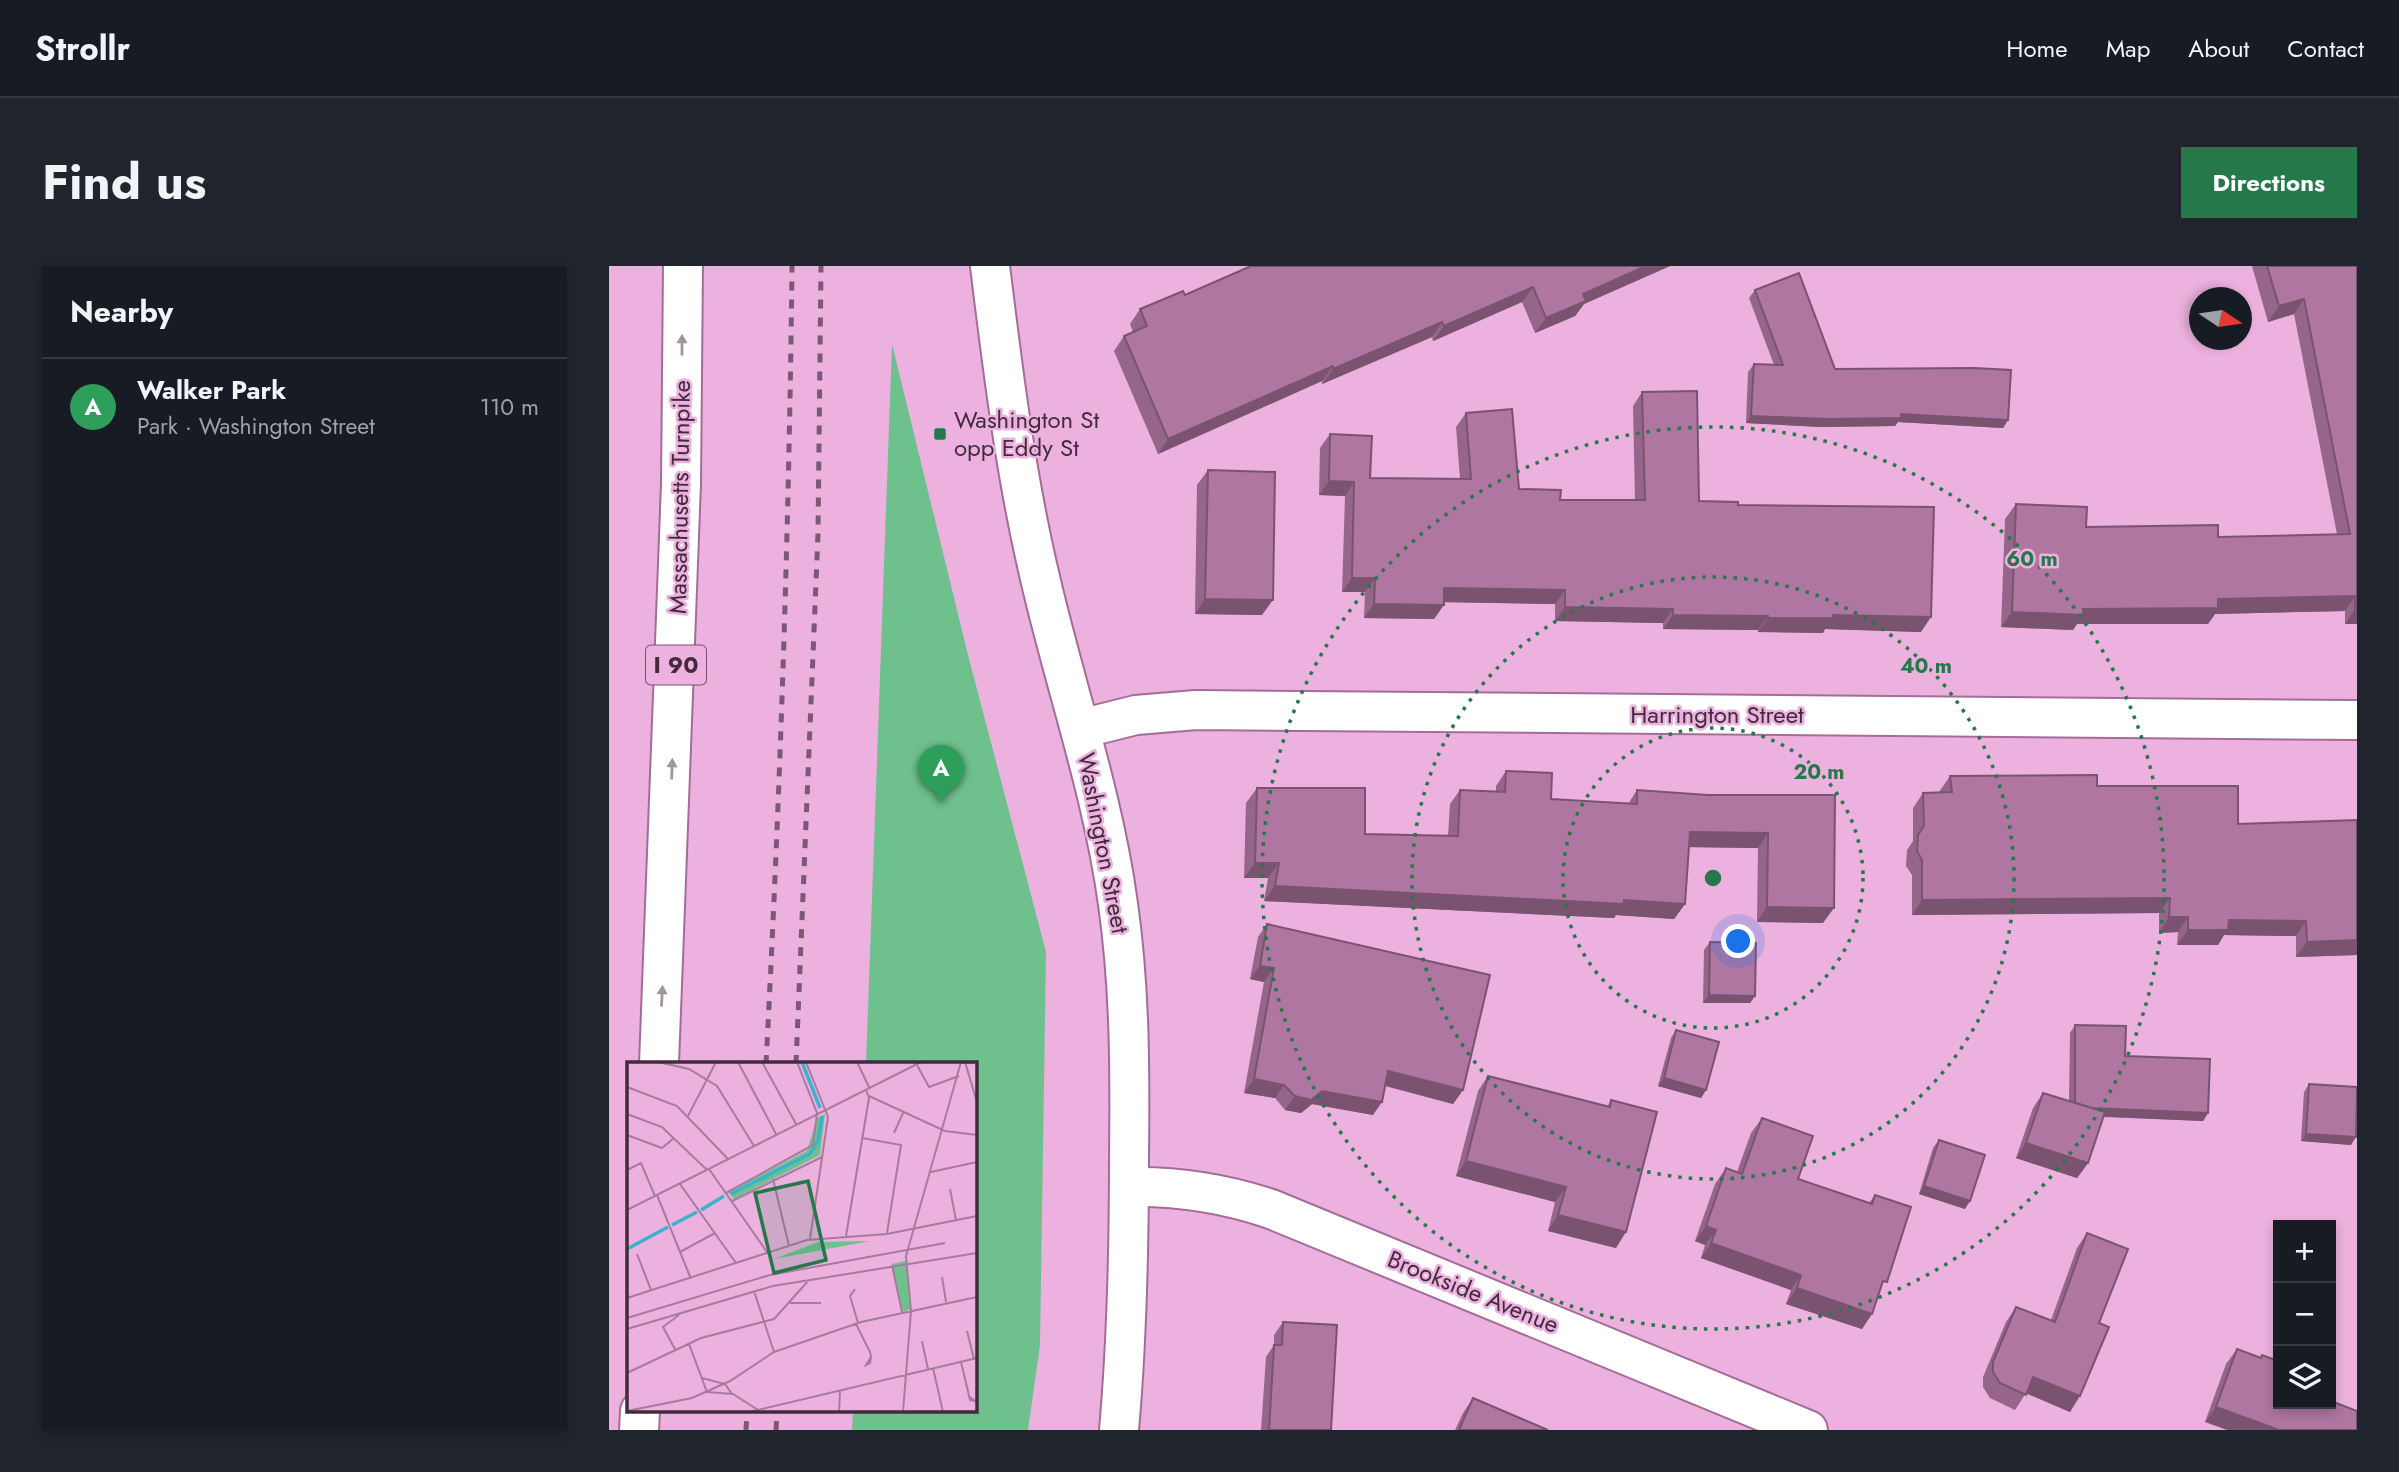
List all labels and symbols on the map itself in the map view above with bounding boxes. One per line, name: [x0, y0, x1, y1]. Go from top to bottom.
north arrow: [2189, 287, 2252, 350]
one-way arrow: [676, 334, 688, 356]
street label: Massachusetts Turnpike: [660, 380, 699, 614]
place label: Washington St opp Eddy St: [954, 402, 1100, 465]
marker: Washington St opp Eddy St: [932, 426, 948, 442]
text: 60 m: [2006, 544, 2058, 574]
road number: I 90: [646, 646, 706, 684]
text: 40 m: [1900, 651, 1952, 681]
street label: Harrington Street: [1630, 697, 1804, 732]
pin: A: [918, 745, 964, 803]
street label: Washington Street: [1069, 749, 1138, 937]
text: 20 m: [1793, 757, 1845, 787]
one-way arrow: [666, 758, 677, 780]
centre of rings: [1701, 866, 1725, 890]
your location: [1721, 924, 1755, 958]
one-way arrow: [656, 985, 667, 1007]
inset map: [627, 1062, 977, 1412]
street label: Brookside Avenue: [1382, 1241, 1564, 1342]

